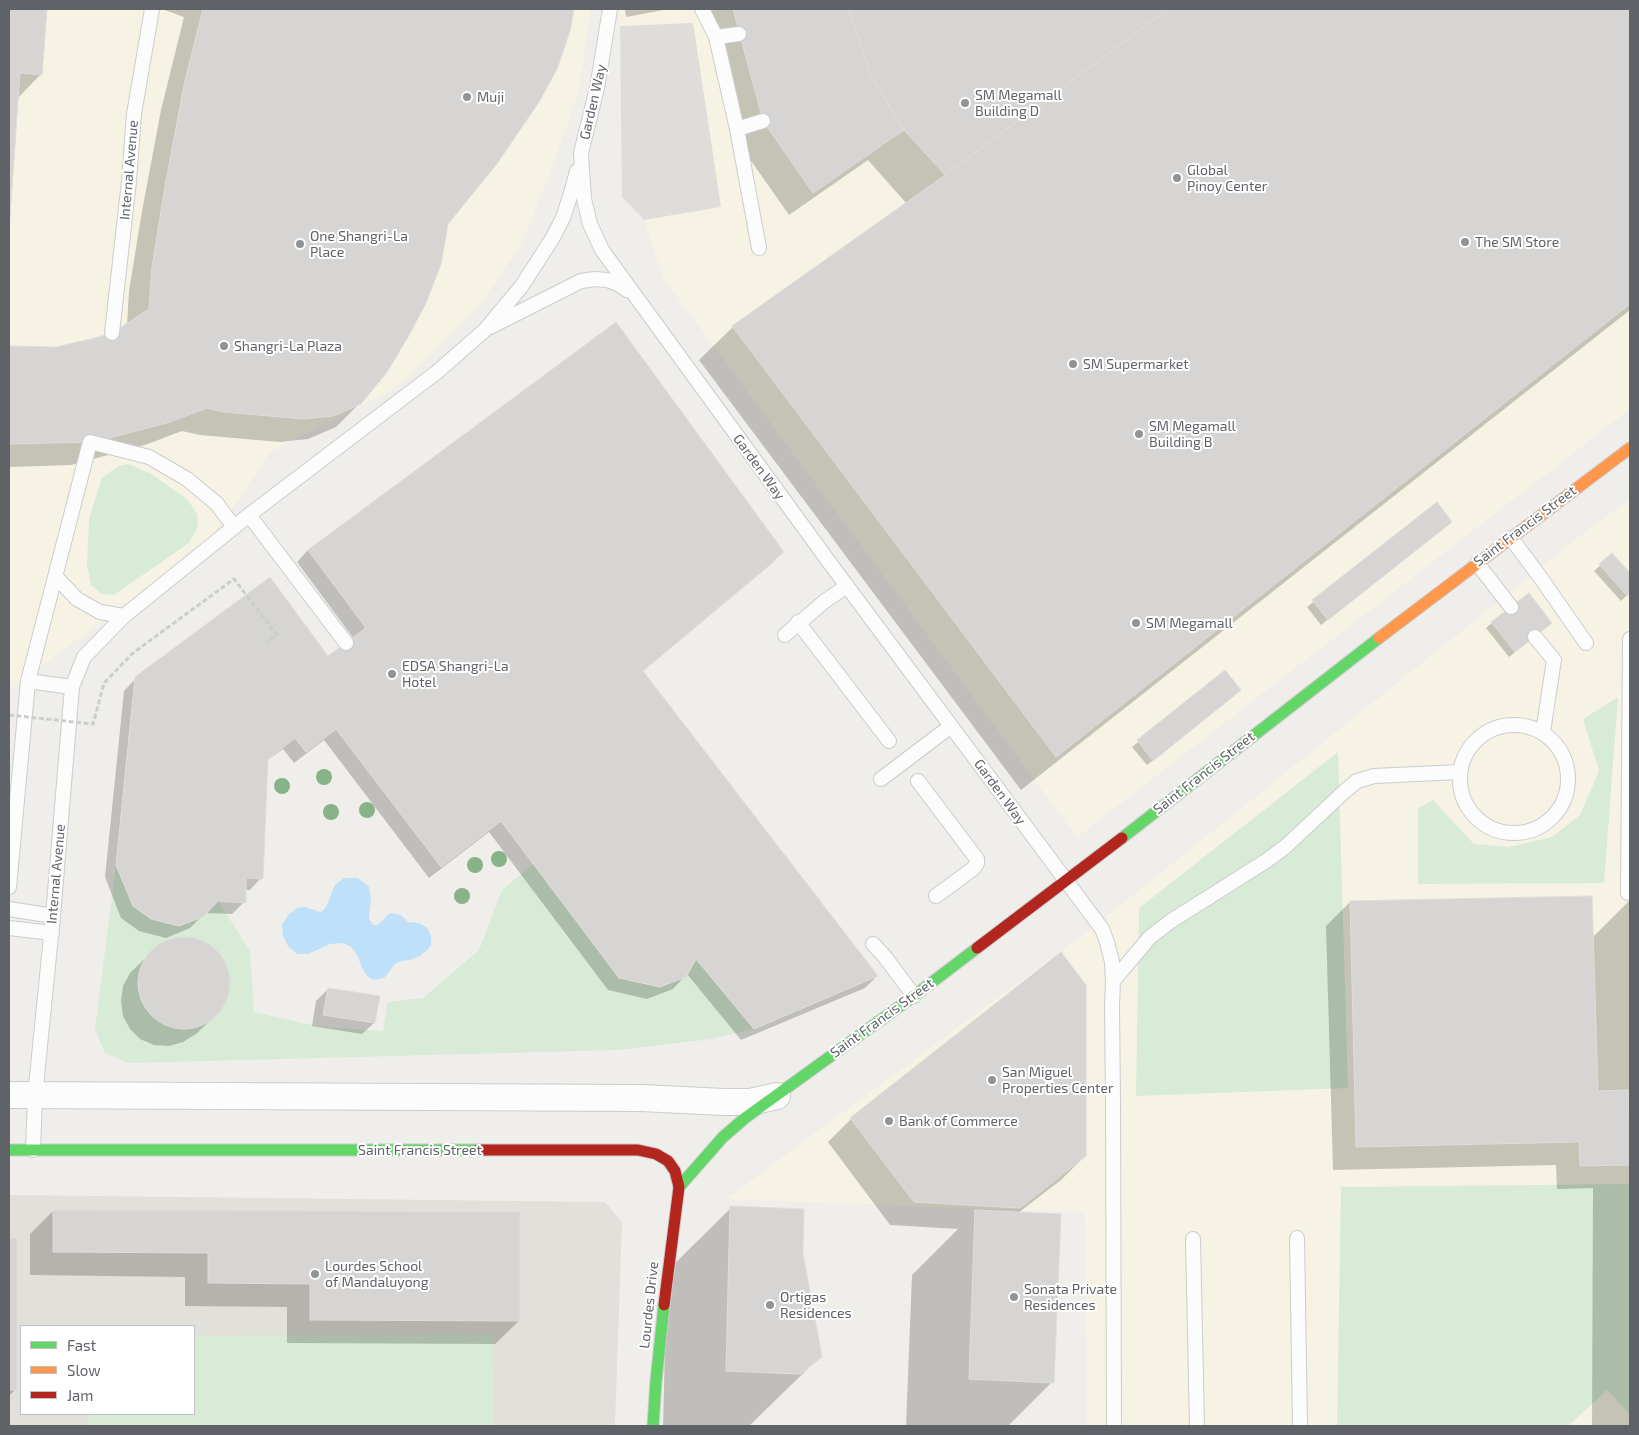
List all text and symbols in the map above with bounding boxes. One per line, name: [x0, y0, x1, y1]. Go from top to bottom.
street label: Garden Way: [576, 63, 610, 141]
place label: SM Megamall Building D: [975, 87, 1062, 120]
place label: Muji: [477, 89, 504, 105]
marker: Muji: [461, 91, 473, 103]
marker: SM Megamall Building D: [959, 97, 971, 109]
street label: Internal Avenue: [116, 119, 142, 221]
place label: Global Pinoy Center: [1187, 162, 1267, 194]
marker: Global Pinoy Center: [1171, 172, 1183, 184]
place label: One Shangri-La Place: [310, 228, 408, 260]
place label: The SM Store: [1475, 234, 1559, 250]
marker: The SM Store: [1459, 236, 1471, 248]
marker: One Shangri-La Place: [294, 238, 306, 250]
place label: Shangri-La Plaza: [234, 338, 342, 354]
marker: Shangri-La Plaza: [218, 340, 230, 352]
place label: SM Supermarket: [1083, 356, 1189, 372]
marker: SM Supermarket: [1067, 358, 1079, 370]
place label: SM Megamall Building B: [1149, 418, 1236, 451]
marker: SM Megamall Building B: [1133, 428, 1145, 440]
street label: Garden Way: [730, 431, 788, 503]
street label: Saint Francis Street: [1471, 482, 1579, 570]
place label: SM Megamall: [1146, 615, 1233, 631]
marker: SM Megamall: [1130, 617, 1142, 629]
place label: EDSA Shangri-La Hotel: [402, 658, 509, 690]
marker: EDSA Shangri-La Hotel: [386, 668, 398, 680]
street label: Saint Francis Street: [1150, 728, 1258, 818]
street label: Garden Way: [971, 756, 1029, 828]
street label: Internal Avenue: [43, 823, 69, 925]
street label: Saint Francis Street: [827, 975, 937, 1061]
place label: San Miguel Properties Center: [1002, 1064, 1114, 1096]
marker: San Miguel Properties Center: [986, 1074, 998, 1086]
place label: Bank of Commerce: [899, 1113, 1018, 1129]
marker: Bank of Commerce: [883, 1115, 895, 1127]
street label: Saint Francis Street: [358, 1142, 482, 1158]
place label: Lourdes School of Mandaluyong: [325, 1258, 429, 1290]
street label: Lourdes Drive: [636, 1261, 662, 1349]
marker: Lourdes School of Mandaluyong: [309, 1268, 321, 1280]
place label: Sonata Private Residences: [1024, 1281, 1117, 1314]
place label: Ortigas Residences: [780, 1289, 852, 1321]
marker: Sonata Private Residences: [1008, 1291, 1020, 1303]
marker: Ortigas Residences: [764, 1299, 776, 1311]
legend: [20, 1325, 195, 1415]
text: Fast: [67, 1336, 96, 1354]
text: Slow: [67, 1361, 101, 1379]
text: Jam: [67, 1386, 93, 1404]

